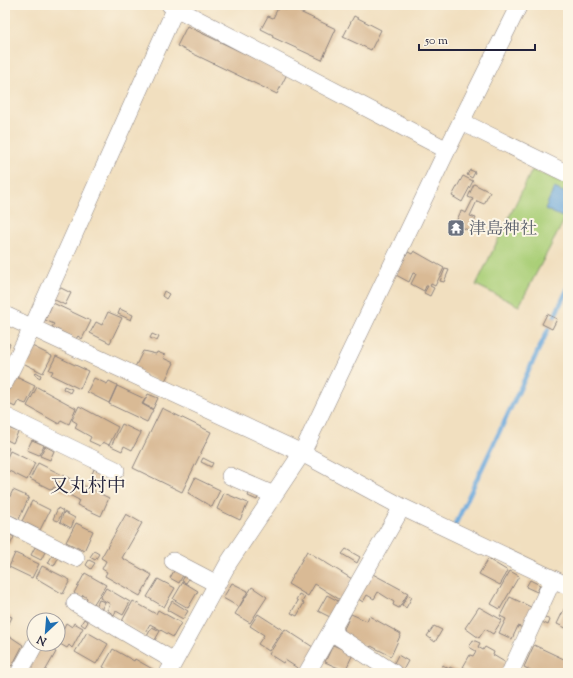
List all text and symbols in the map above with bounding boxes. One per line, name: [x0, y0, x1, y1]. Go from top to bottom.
scale bar: [419, 26, 535, 52]
text: 50 m: [424, 32, 448, 50]
temple icon: 津島神社: [446, 218, 466, 238]
place label: 津島神社: [469, 218, 537, 242]
district label: 又丸村中: [50, 474, 126, 501]
north arrow: [26, 612, 66, 652]
text: N: [34, 631, 50, 650]

